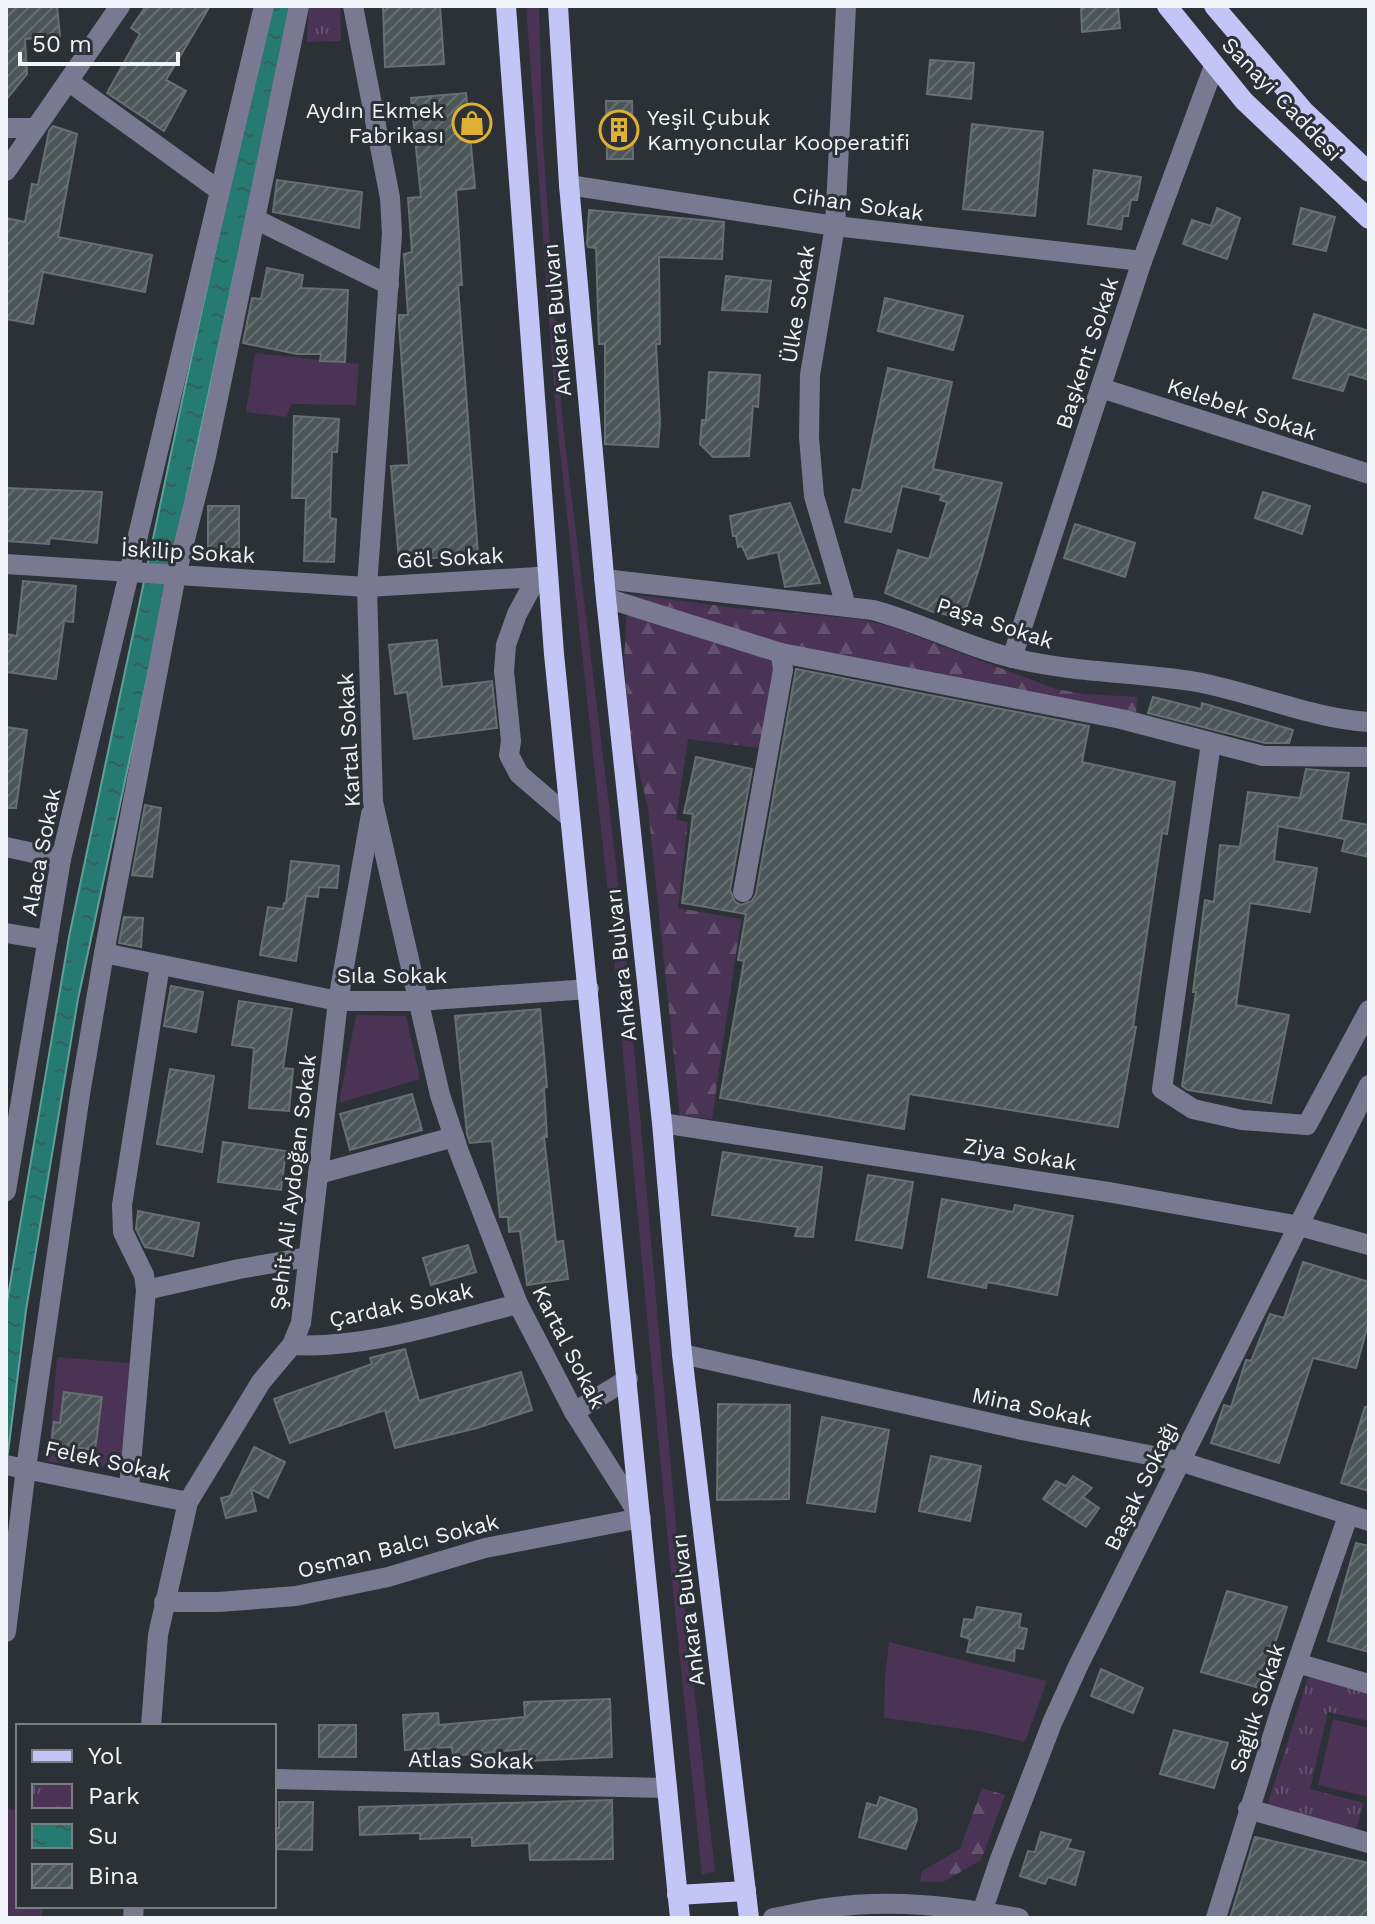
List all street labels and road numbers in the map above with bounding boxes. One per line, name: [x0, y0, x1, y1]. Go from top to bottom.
street label: Sanayi Caddesi: [1217, 32, 1347, 166]
street label: Cihan Sokak: [791, 182, 925, 226]
street label: Ankara Bulvarı: [538, 242, 576, 398]
street label: Ülke Sokak: [776, 243, 820, 365]
street label: Başkent Sokak: [1051, 274, 1123, 432]
street label: Kelebek Sokak: [1164, 373, 1320, 445]
street label: İskilip Sokak: [120, 536, 256, 568]
street label: Göl Sokak: [396, 543, 504, 573]
street label: Paşa Sokak: [933, 592, 1057, 654]
street label: Kartal Sokak: [333, 672, 365, 808]
street label: Alaca Sokak: [16, 786, 66, 918]
street label: Ankara Bulvarı: [601, 887, 641, 1043]
street label: Sıla Sokak: [337, 963, 447, 988]
street label: Şehit Ali Aydoğan Sokak: [265, 1053, 321, 1311]
street label: Ziya Sokak: [961, 1133, 1079, 1175]
street label: Çardak Sokak: [327, 1278, 475, 1332]
street label: Kartal Sokak: [527, 1281, 611, 1413]
street label: Mina Sokak: [970, 1382, 1094, 1432]
street label: Başak Sokağı: [1099, 1418, 1183, 1554]
street label: Felek Sokak: [43, 1435, 173, 1487]
street label: Osman Balcı Sokak: [295, 1509, 501, 1583]
street label: Ankara Bulvarı: [666, 1532, 710, 1688]
street label: Sağlık Sokak: [1224, 1640, 1290, 1776]
street label: Atlas Sokak: [408, 1746, 534, 1774]

